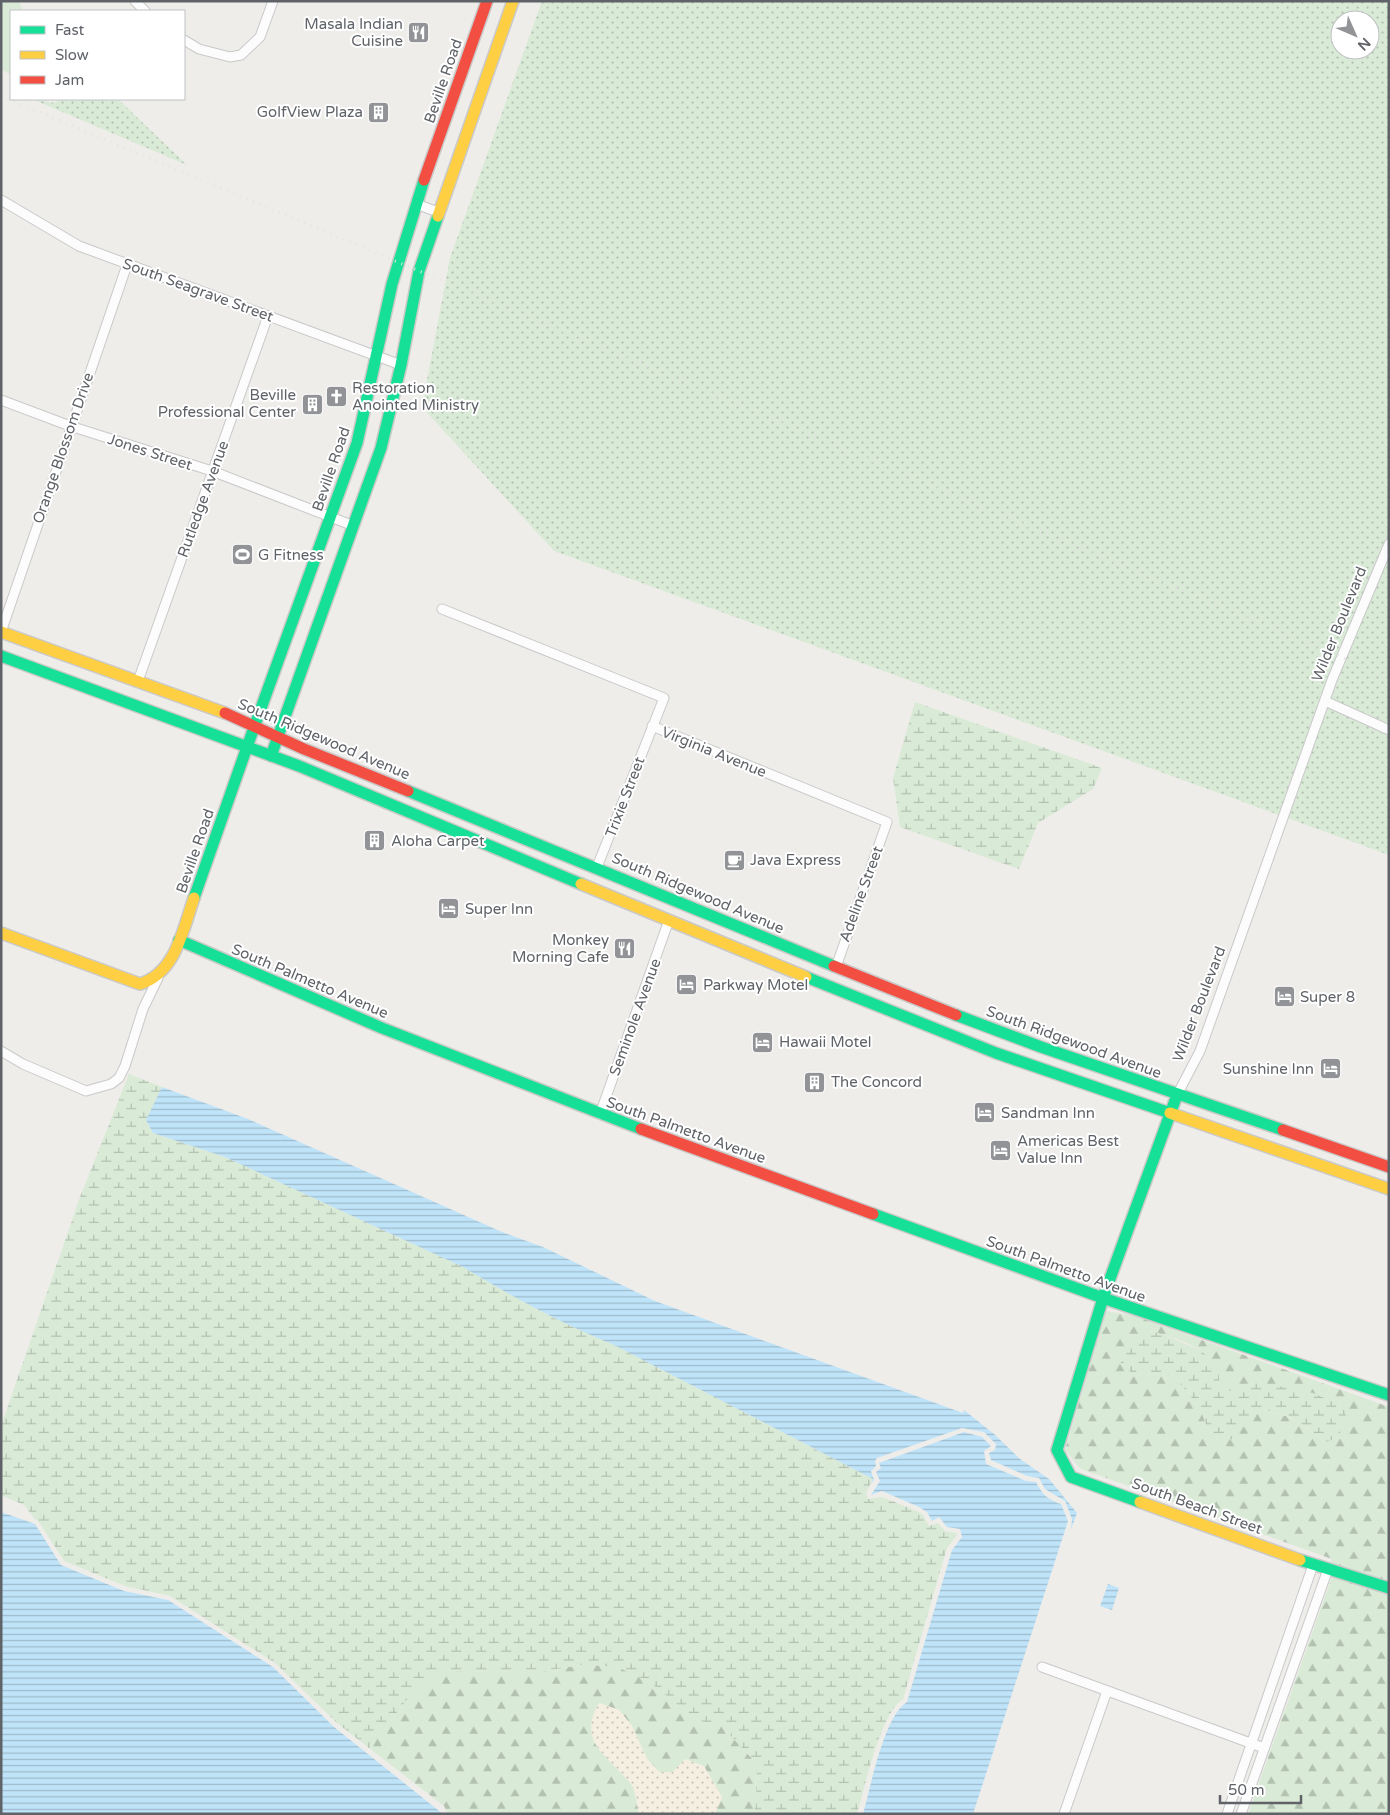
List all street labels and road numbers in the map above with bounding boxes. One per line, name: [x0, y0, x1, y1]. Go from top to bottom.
street label: Beville Road: [420, 36, 466, 126]
street label: South Seagrave Street: [120, 254, 276, 326]
street label: Orange Blossom Drive: [29, 370, 97, 526]
street label: Beville Road: [308, 424, 354, 514]
street label: Jones Street: [106, 430, 195, 474]
street label: Rutledge Avenue: [174, 438, 232, 560]
street label: Wilder Boulevard: [1308, 564, 1370, 684]
street label: South Ridgewood Avenue: [235, 695, 413, 783]
street label: Virginia Avenue: [659, 723, 769, 781]
street label: Trixie Street: [601, 754, 649, 840]
street label: Beville Road: [172, 806, 218, 896]
street label: Adeline Street: [835, 843, 887, 944]
street label: South Ridgewood Avenue: [609, 849, 787, 937]
street label: South Palmetto Avenue: [229, 940, 391, 1022]
street label: Wilder Boulevard: [1169, 944, 1229, 1064]
street label: Seminole Avenue: [605, 956, 665, 1078]
street label: South Ridgewood Avenue: [984, 1002, 1164, 1082]
street label: South Palmetto Avenue: [604, 1093, 768, 1167]
street label: South Palmetto Avenue: [984, 1232, 1148, 1306]
street label: South Beach Street: [1129, 1474, 1265, 1538]

